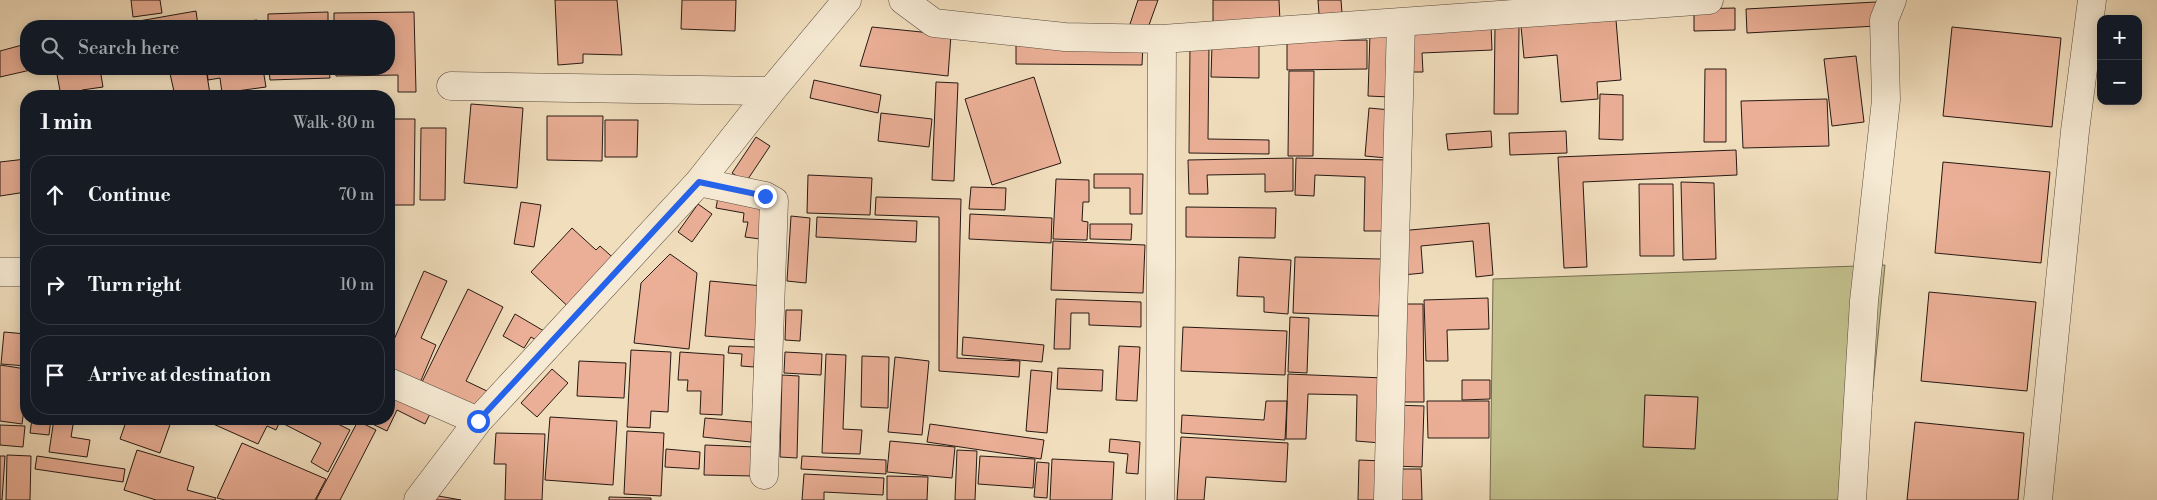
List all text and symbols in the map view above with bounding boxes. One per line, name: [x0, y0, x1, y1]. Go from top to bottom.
map controls: [2097, 15, 2142, 105]
button: +: [2097, 15, 2142, 60]
search box: [20, 20, 395, 75]
icon: search: [38, 34, 66, 62]
text: Search here: [78, 36, 179, 60]
button: −: [2097, 60, 2142, 105]
text: 1 min: [40, 110, 92, 136]
text: Walk · 80 m: [293, 113, 375, 133]
icon: ahead: [41, 181, 69, 209]
text: Continue: [88, 183, 171, 207]
text: 70 m: [338, 185, 374, 205]
route end: [754, 185, 777, 208]
icon: right: [41, 271, 69, 299]
text: Turn right: [88, 273, 181, 297]
text: 10 m: [340, 275, 374, 295]
icon: arrive: [41, 361, 69, 389]
text: Arrive at destination: [88, 363, 271, 387]
route start: [467, 410, 490, 433]

